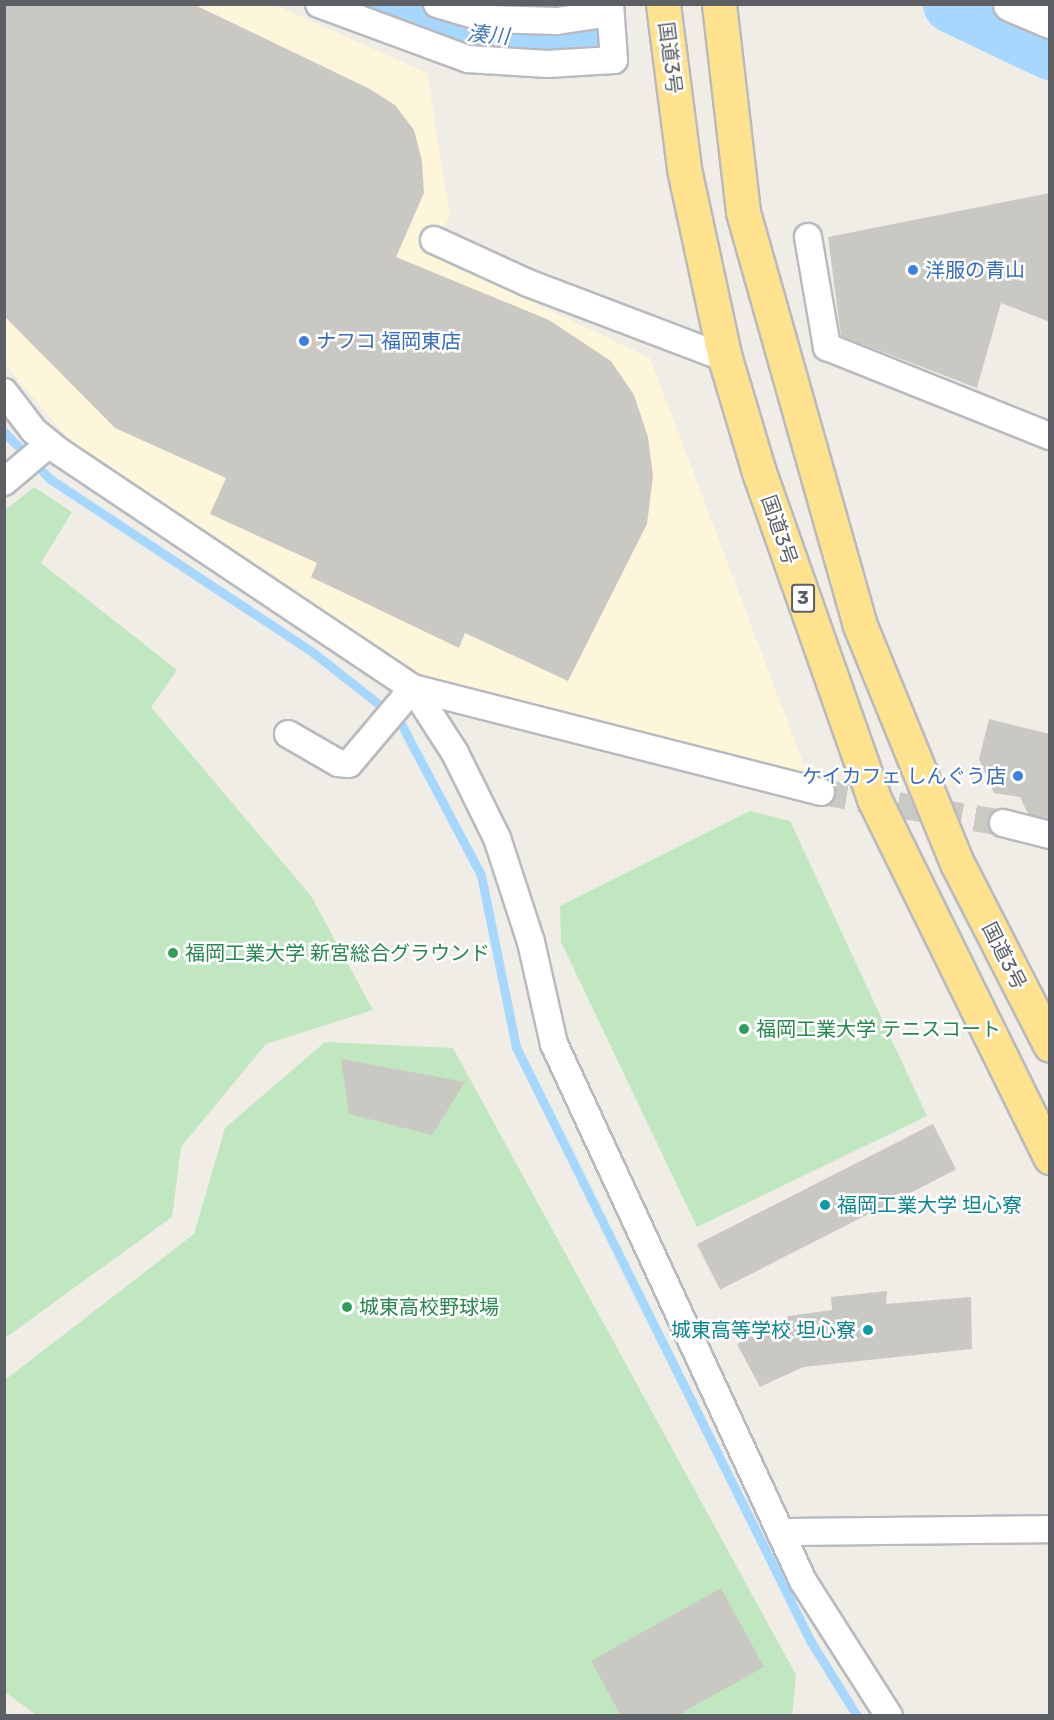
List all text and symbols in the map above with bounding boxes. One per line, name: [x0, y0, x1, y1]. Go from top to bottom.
water label: 湊川: [466, 21, 510, 49]
street label: 国道3号: [654, 21, 686, 95]
place label: 洋服の青山: [925, 258, 1025, 282]
marker: 洋服の青山: [906, 263, 920, 277]
place label: ナフコ 福岡東店: [316, 329, 461, 353]
marker: ナフコ 福岡東店: [297, 334, 311, 348]
street label: 国道3号: [756, 492, 802, 568]
road number: 3: [791, 583, 815, 613]
place label: ケイカフェ しんぐう店: [801, 764, 1006, 788]
marker: ケイカフェ しんぐう店: [1011, 769, 1025, 783]
street label: 国道3号: [977, 918, 1031, 994]
place label: 福岡工業大学 新宮総合グラウンド: [185, 941, 490, 965]
marker: 福岡工業大学 新宮総合グラウンド: [166, 946, 180, 960]
place label: 福岡工業大学 テニスコート: [756, 1017, 1001, 1041]
marker: 福岡工業大学 テニスコート: [737, 1022, 751, 1036]
place label: 福岡工業大学 坦心寮: [837, 1193, 1022, 1217]
marker: 福岡工業大学 坦心寮: [818, 1198, 832, 1212]
place label: 城東高校野球場: [359, 1295, 499, 1319]
marker: 城東高校野球場: [340, 1300, 354, 1314]
place label: 城東高等学校 坦心寮: [671, 1318, 856, 1342]
marker: 城東高等学校 坦心寮: [861, 1323, 875, 1337]

